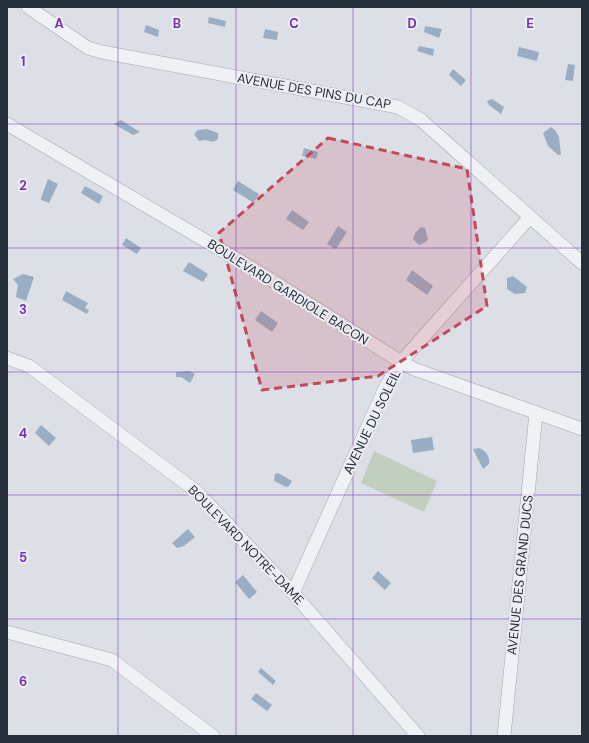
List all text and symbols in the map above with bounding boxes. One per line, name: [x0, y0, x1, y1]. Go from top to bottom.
text: A: [54, 15, 64, 32]
text: B: [173, 15, 181, 32]
text: C: [289, 15, 299, 32]
text: D: [407, 15, 417, 32]
text: E: [526, 15, 534, 32]
text: 1: [21, 53, 25, 70]
street label: AVENUE DES PINS DU CAP: [236, 69, 393, 113]
text: 2: [19, 177, 27, 194]
street label: BOULEVARD GARDIOLE BACON: [204, 235, 372, 349]
text: 3: [19, 301, 27, 318]
street label: AVENUE DU SOLEIL: [339, 367, 405, 477]
text: 4: [19, 425, 27, 442]
street label: BOULEVARD NOTRE-DAME: [184, 482, 308, 608]
street label: AVENUE DES GRAND DUCS: [503, 494, 537, 656]
text: 5: [19, 549, 27, 566]
text: 6: [19, 673, 27, 690]

